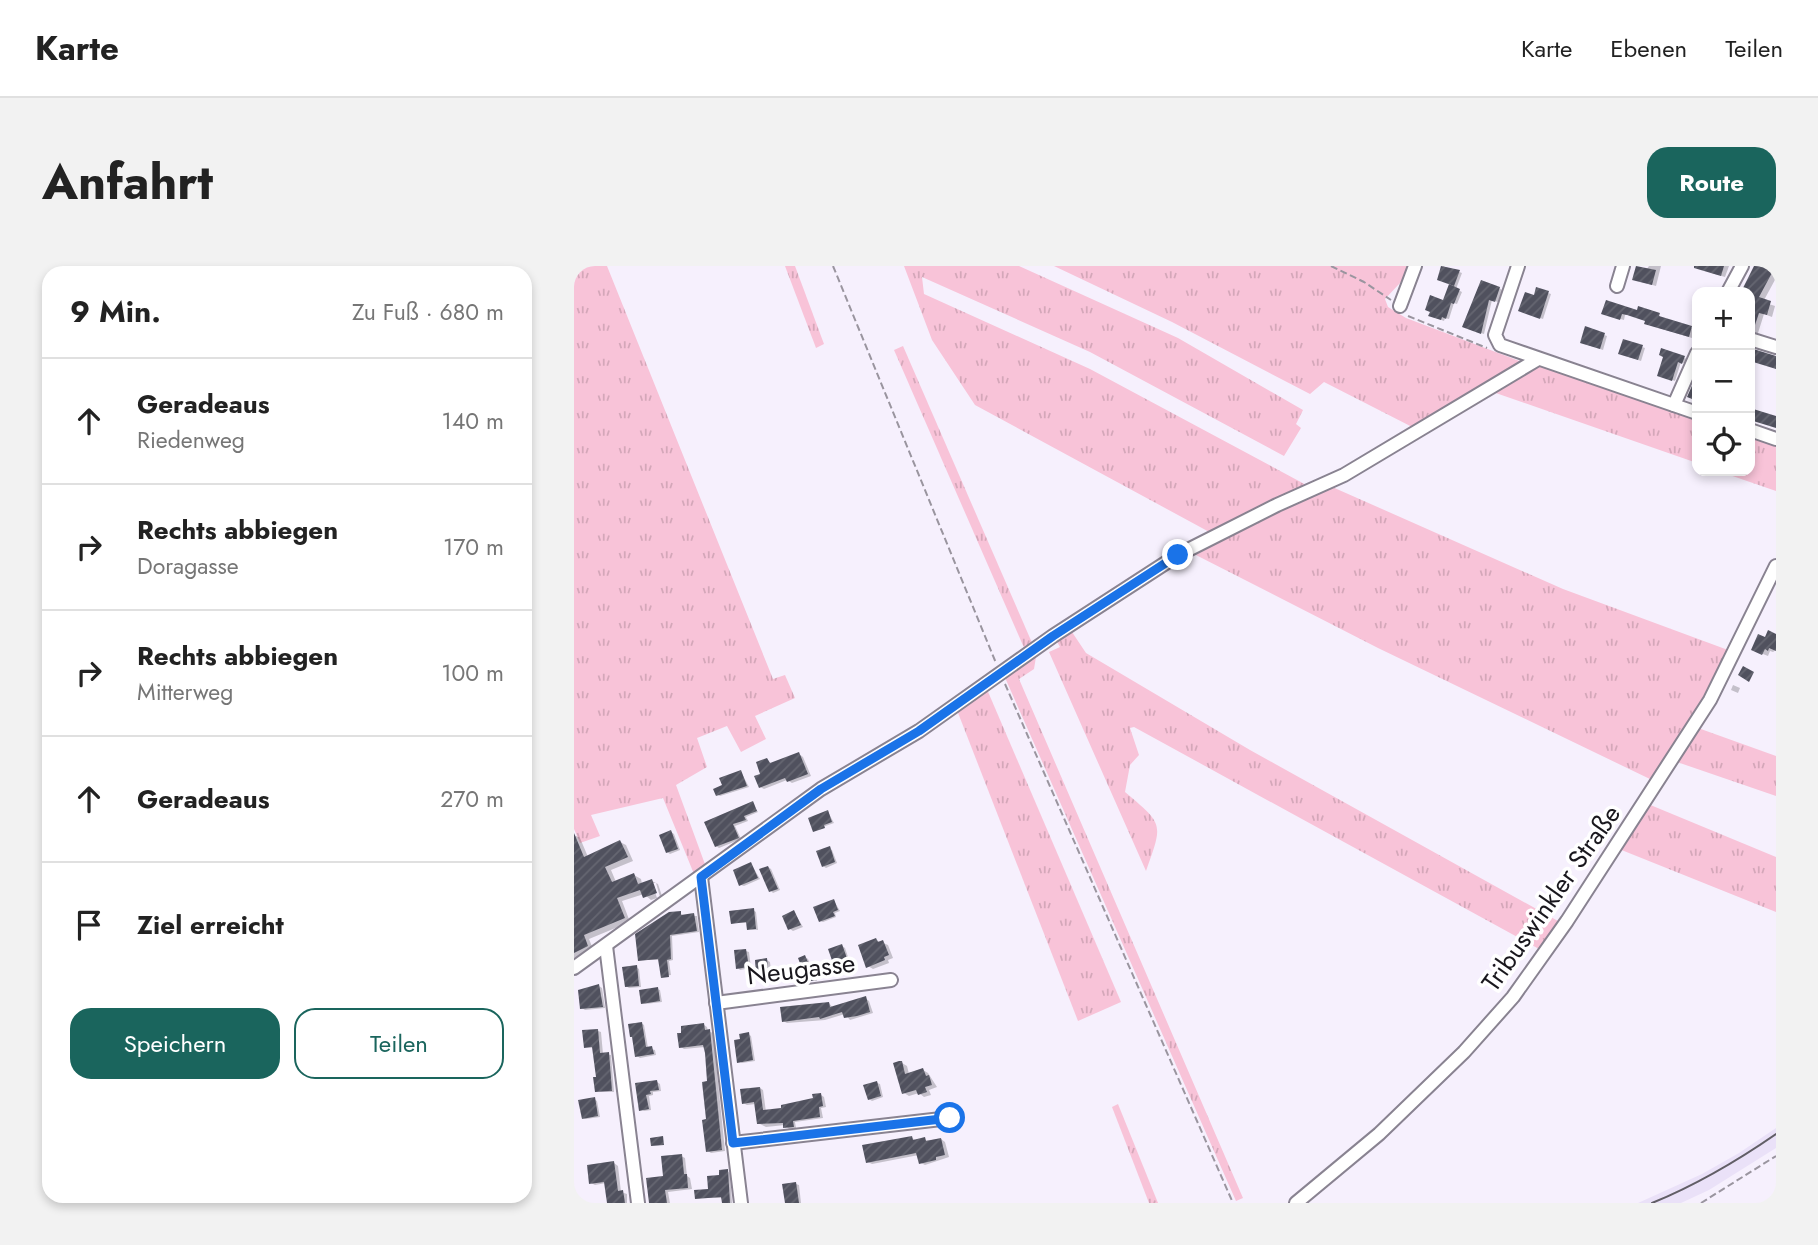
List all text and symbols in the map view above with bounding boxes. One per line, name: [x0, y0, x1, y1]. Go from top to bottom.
text: Karte: [35, 25, 119, 72]
text: Karte: [1521, 31, 1572, 66]
text: Ebenen: [1610, 31, 1687, 66]
text: Teilen: [1725, 31, 1783, 66]
text: Anfahrt: [42, 147, 213, 217]
button: Route: [1647, 147, 1776, 218]
map controls: [1692, 287, 1755, 476]
button: +: [1692, 287, 1755, 350]
text: 9 Min.: [70, 290, 161, 333]
text: Zu Fuß · 680 m: [352, 295, 504, 329]
button: −: [1692, 350, 1755, 413]
text: Geradeaus: [137, 385, 270, 423]
icon: ahead: [70, 402, 108, 440]
text: 140 m: [442, 404, 504, 438]
button: locate: [1692, 413, 1755, 476]
text: Riedenweg: [137, 423, 245, 457]
text: Rechts abbiegen: [137, 511, 338, 549]
icon: right: [70, 528, 108, 566]
text: 170 m: [443, 530, 504, 564]
route end: [1162, 539, 1193, 570]
text: Doragasse: [137, 549, 239, 583]
text: Rechts abbiegen: [137, 637, 338, 675]
icon: right: [70, 654, 108, 692]
text: 100 m: [441, 656, 504, 690]
text: Mitterweg: [137, 675, 233, 709]
icon: ahead: [70, 780, 108, 818]
text: Geradeaus: [137, 780, 270, 818]
text: 270 m: [440, 782, 504, 816]
street label: Tribuswinkler Straße: [1472, 797, 1630, 999]
icon: arrive: [70, 906, 108, 944]
text: Ziel erreicht: [137, 906, 284, 944]
street label: Neugasse: [745, 944, 857, 994]
button: Speichern: [70, 1008, 280, 1079]
button: Teilen: [294, 1008, 504, 1079]
route start: [934, 1102, 965, 1133]

